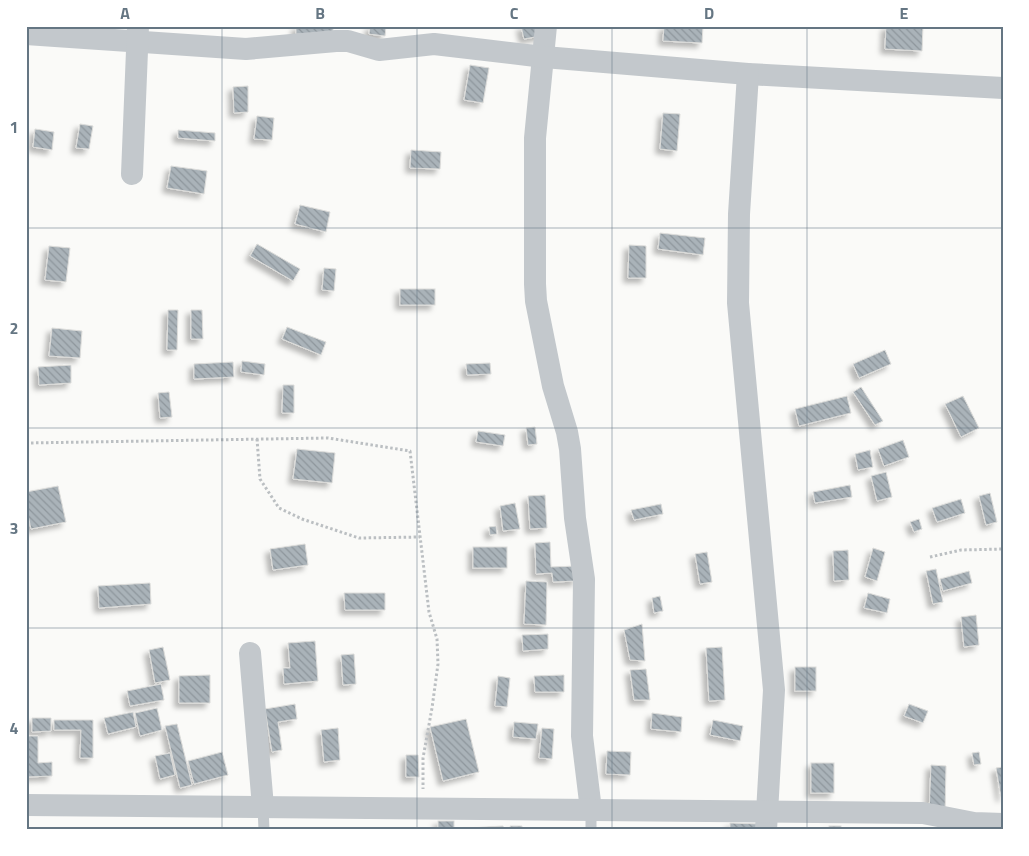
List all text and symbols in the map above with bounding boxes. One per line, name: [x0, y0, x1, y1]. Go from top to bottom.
text: A: [120, 1, 130, 25]
text: B: [315, 1, 325, 25]
text: C: [510, 1, 519, 25]
text: D: [704, 1, 714, 25]
text: E: [900, 1, 909, 25]
text: 1: [10, 115, 18, 139]
text: 2: [10, 316, 18, 340]
text: 3: [10, 516, 18, 540]
text: 4: [10, 716, 19, 740]

